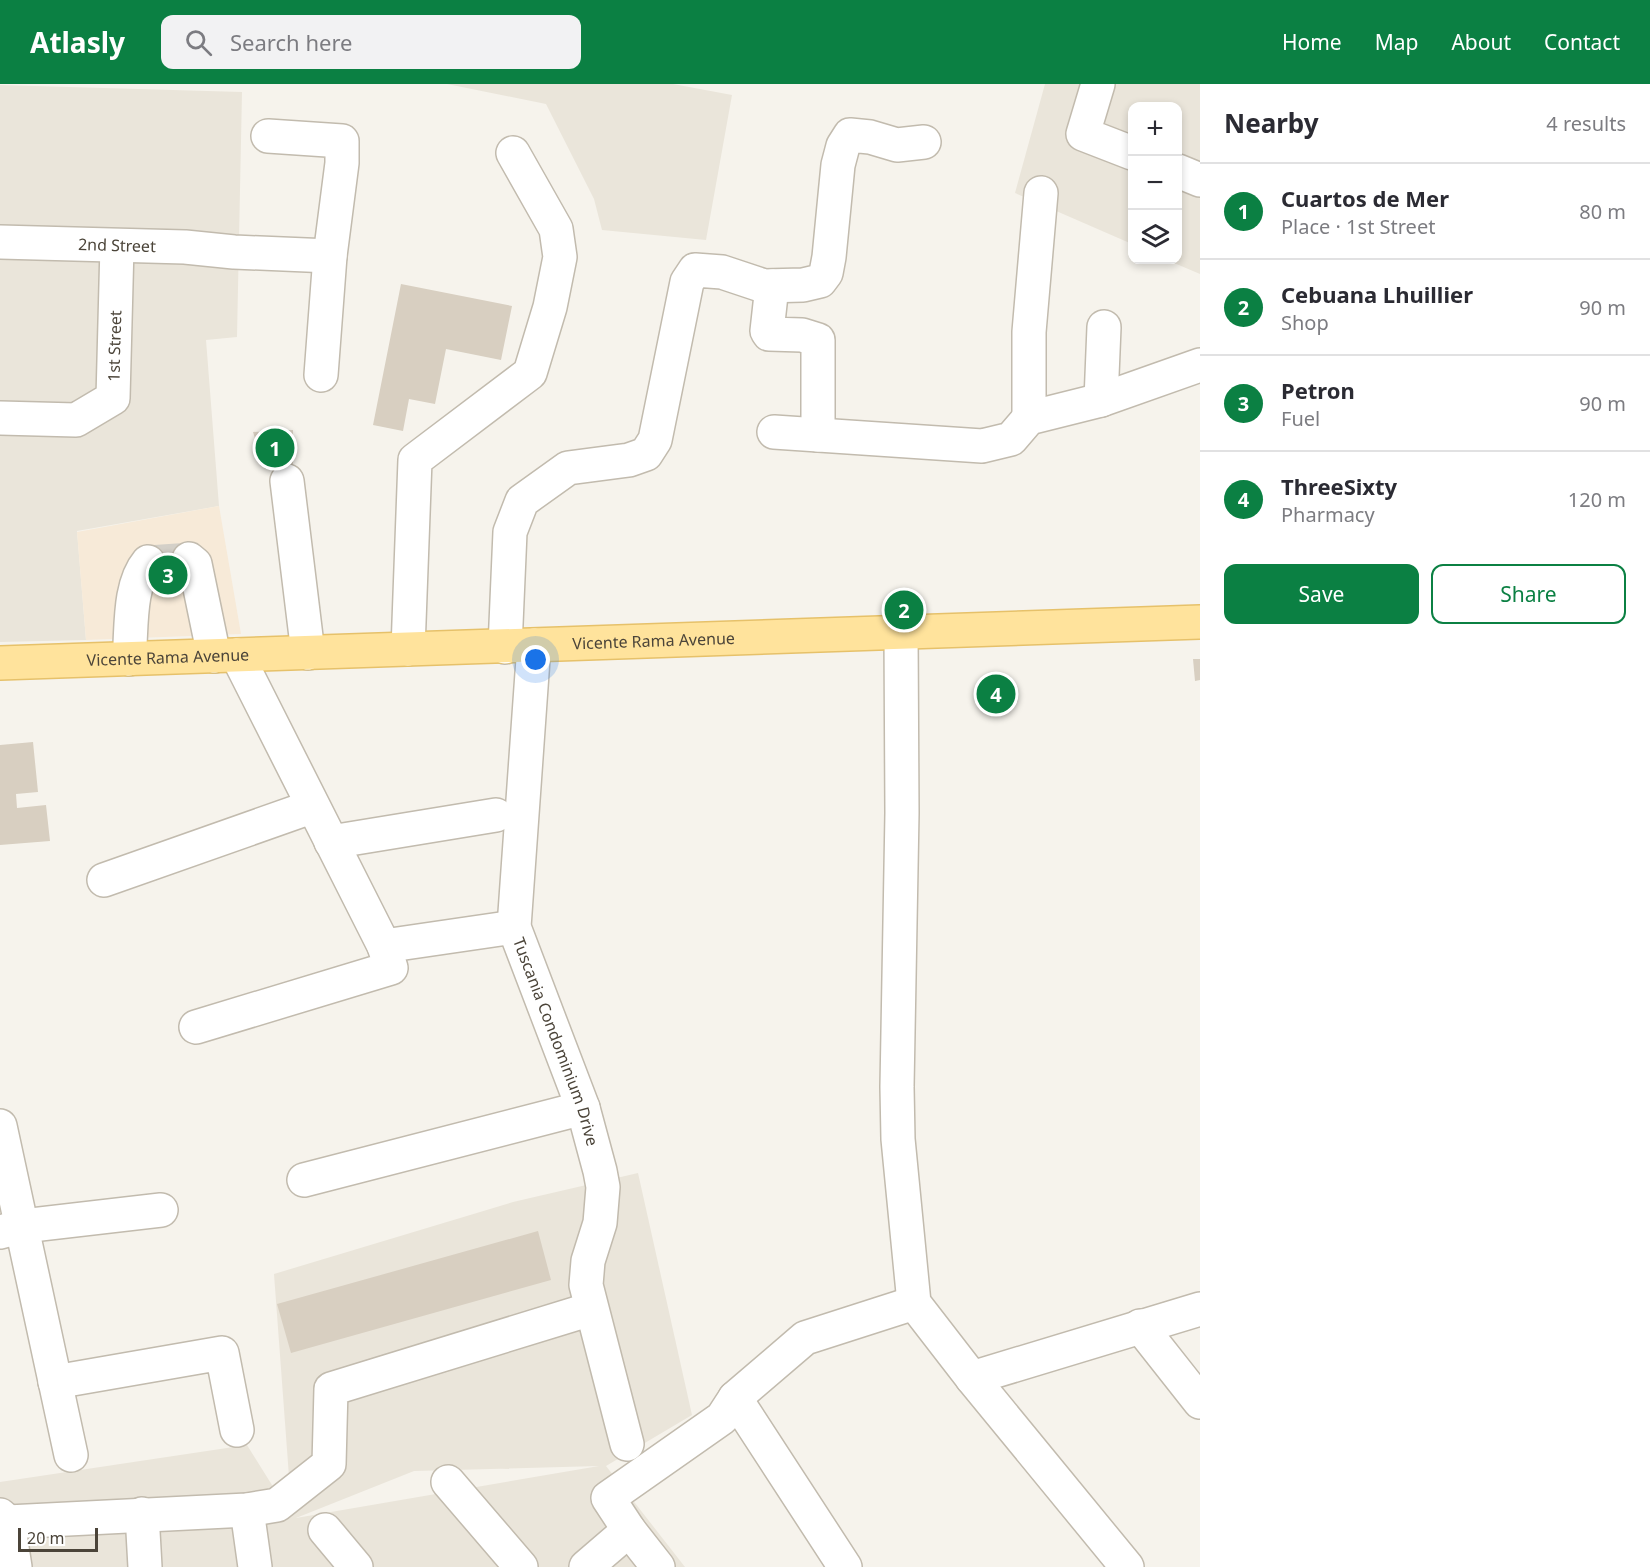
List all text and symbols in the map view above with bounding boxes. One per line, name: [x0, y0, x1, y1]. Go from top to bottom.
search box: [161, 15, 581, 69]
text: Atlasly: [30, 23, 125, 61]
icon: search: [182, 26, 215, 59]
text: Search here: [230, 27, 352, 57]
text: Home: [1282, 28, 1342, 56]
text: Map: [1375, 28, 1418, 56]
text: About: [1451, 28, 1511, 56]
text: Contact: [1544, 28, 1620, 56]
map controls: [1128, 102, 1182, 264]
button: +: [1128, 102, 1182, 156]
text: Nearby: [1224, 105, 1319, 141]
text: 4 results: [1546, 110, 1626, 137]
button: −: [1128, 156, 1182, 210]
text: Cuartos de Mer: [1281, 183, 1449, 213]
text: 1: [1238, 198, 1249, 225]
text: 80 m: [1579, 198, 1626, 225]
button: layers: [1128, 210, 1182, 264]
text: Place · 1st Street: [1281, 213, 1435, 240]
street label: 2nd Street: [78, 233, 156, 257]
text: Cebuana Lhuillier: [1281, 279, 1473, 309]
text: 2: [1238, 294, 1249, 321]
text: 90 m: [1579, 294, 1626, 321]
text: Shop: [1281, 309, 1329, 336]
street label: 1st Street: [102, 310, 126, 382]
text: Petron: [1281, 375, 1355, 405]
text: 3: [1238, 390, 1249, 417]
text: 90 m: [1579, 390, 1626, 417]
text: Fuel: [1281, 405, 1320, 432]
pin: 1: [256, 426, 294, 470]
text: ThreeSixty: [1281, 471, 1397, 501]
text: 4: [1238, 486, 1249, 513]
text: 120 m: [1568, 486, 1626, 513]
text: Pharmacy: [1281, 501, 1375, 528]
pin: 3: [148, 552, 188, 598]
button: Save: [1224, 564, 1419, 624]
button: Share: [1431, 564, 1626, 624]
pin: 2: [884, 588, 924, 632]
street label: Vicente Rama Avenue: [572, 627, 735, 654]
street label: Vicente Rama Avenue: [86, 643, 250, 671]
your location: [521, 645, 550, 674]
pin: 4: [976, 672, 1016, 716]
street label: Tuscania Condominium Drive: [508, 934, 604, 1148]
scale bar: [18, 1525, 98, 1552]
text: 20 m: [27, 1527, 64, 1549]

